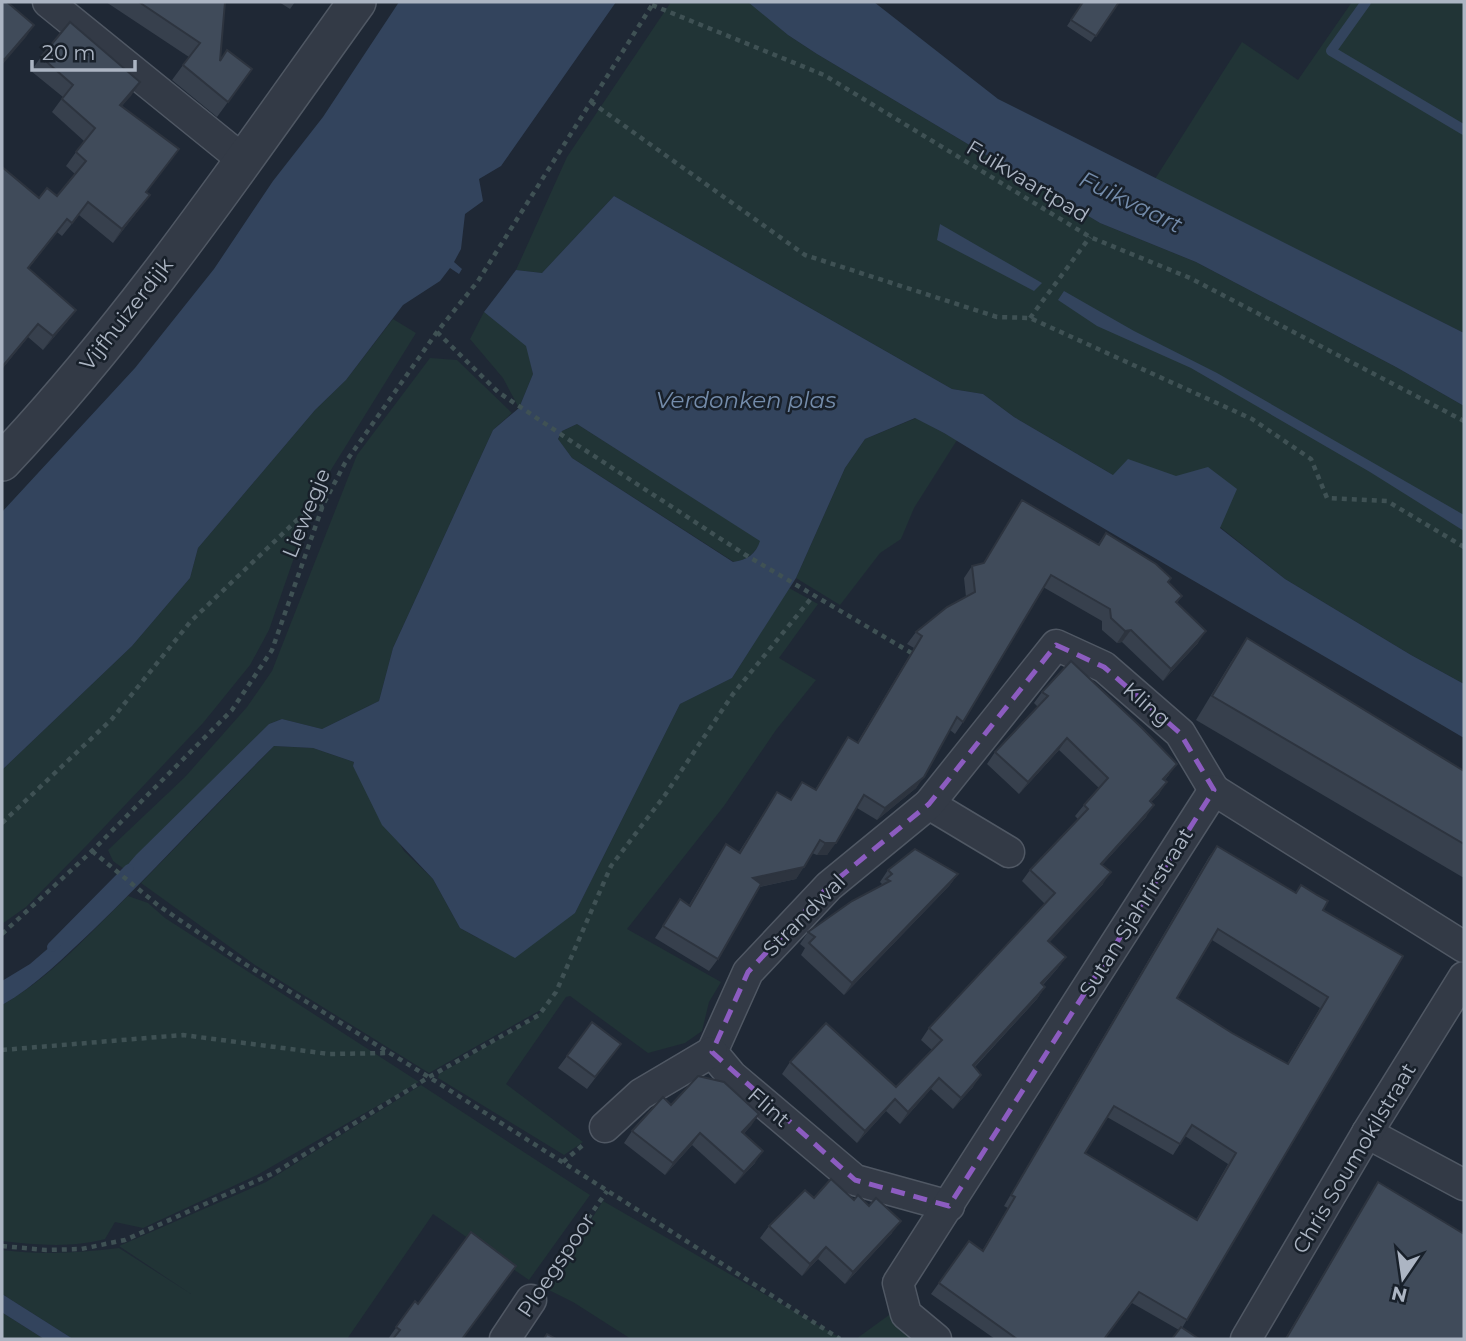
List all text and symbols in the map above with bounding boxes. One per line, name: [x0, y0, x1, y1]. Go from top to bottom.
scale bar: [32, 28, 135, 72]
text: 20 m: [42, 40, 96, 65]
street label: Fuikvaartpad: [962, 135, 1094, 227]
water label: Fuikvaart: [1075, 165, 1188, 239]
street label: Vijfhuizerdijk: [74, 252, 178, 375]
water label: Verdonken plas: [656, 386, 836, 414]
street label: Liewegje: [277, 465, 335, 561]
street label: Kling: [1118, 677, 1176, 731]
street label: Sutan Sjahrirstraat: [1074, 823, 1198, 1001]
street label: Strandwal: [758, 869, 850, 961]
street label: Chris Soumokilstraat: [1287, 1058, 1421, 1258]
street label: Flint: [743, 1082, 795, 1132]
street label: Ploegspoor: [512, 1208, 600, 1322]
north arrow: [1368, 1243, 1438, 1313]
text: N: [1389, 1281, 1409, 1307]

